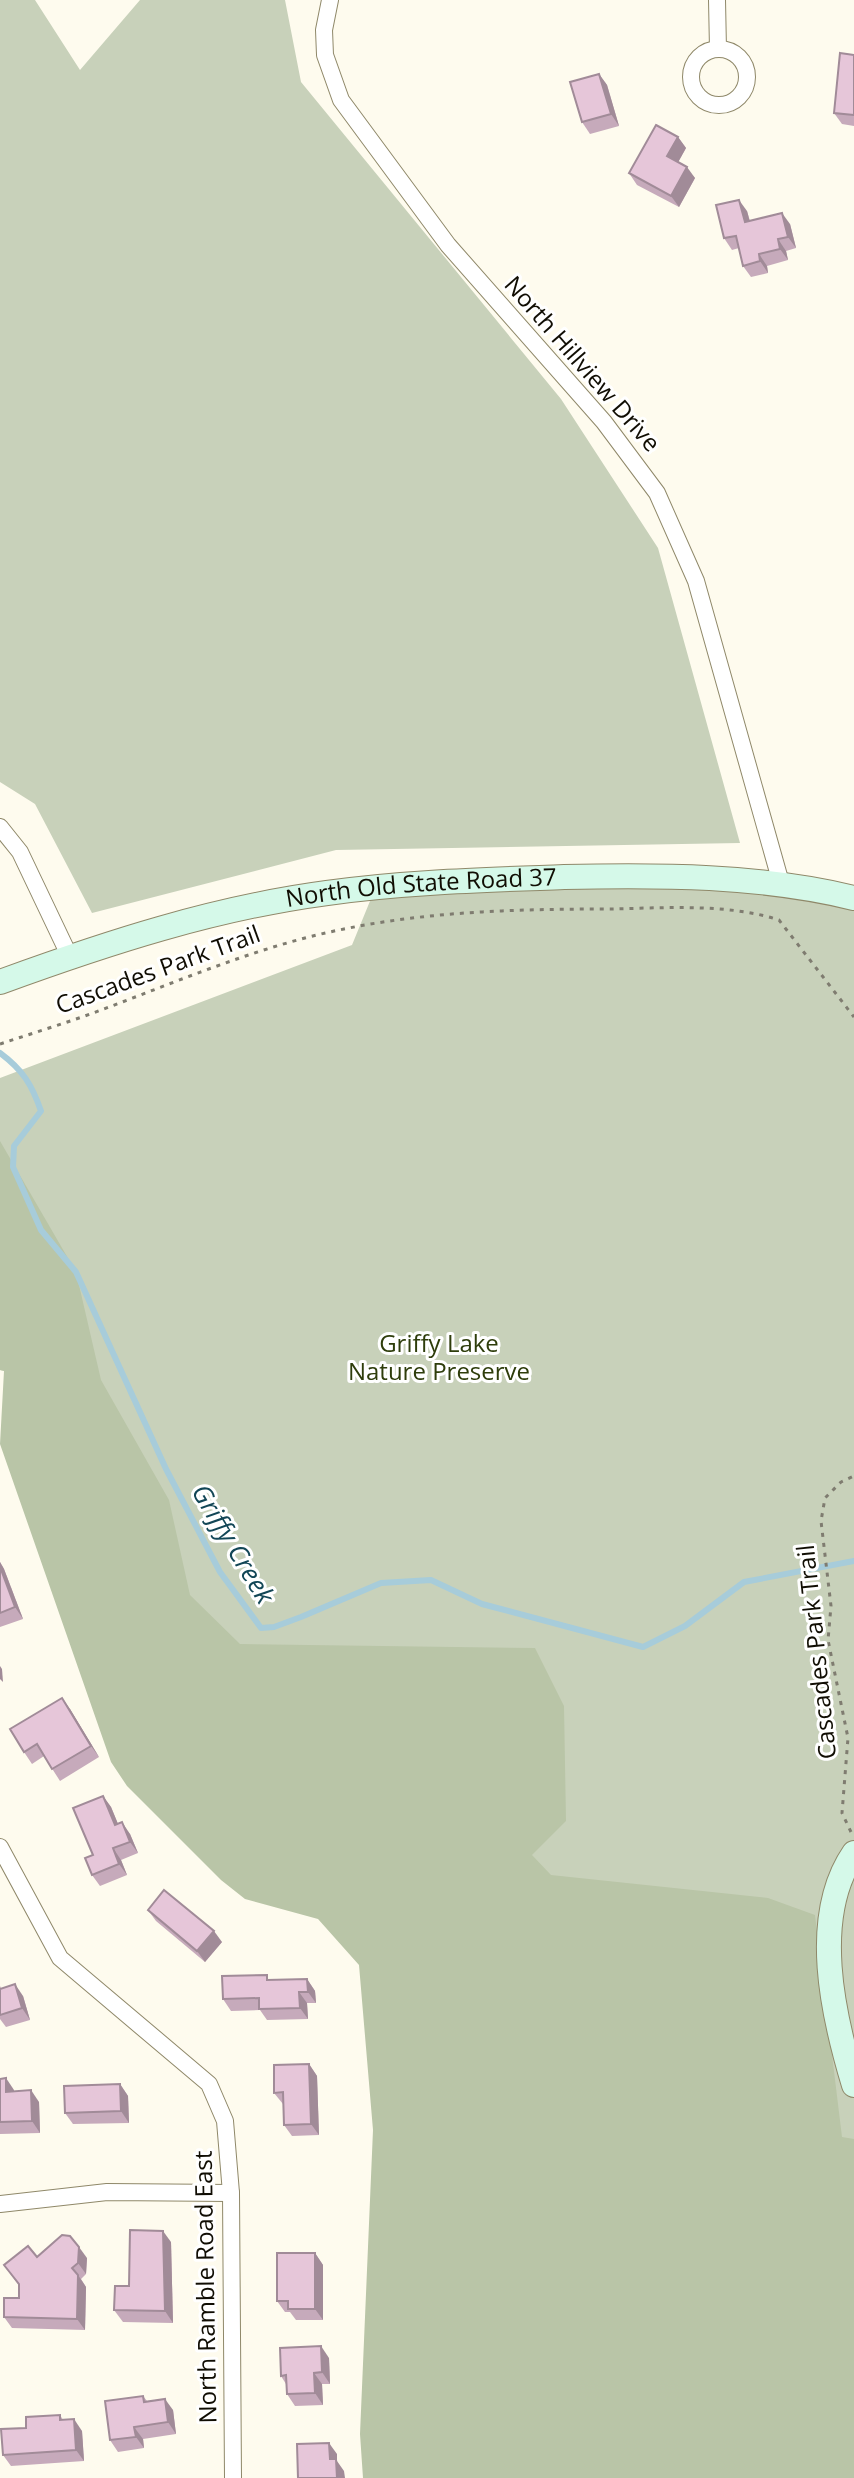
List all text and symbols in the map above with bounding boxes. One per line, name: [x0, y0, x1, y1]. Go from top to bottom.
street label: North Hillview Drive: [498, 268, 669, 458]
street label: North Old State Road 37: [283, 859, 557, 914]
street label: Cascades Park Trail: [51, 916, 264, 1021]
park label: Griffy Lake Nature Preserve: [348, 1326, 530, 1387]
water label: Griffy Creek: [184, 1477, 284, 1611]
street label: Cascades Park Trail: [788, 1543, 843, 1761]
street label: North Ramble Road East: [186, 2150, 223, 2424]

